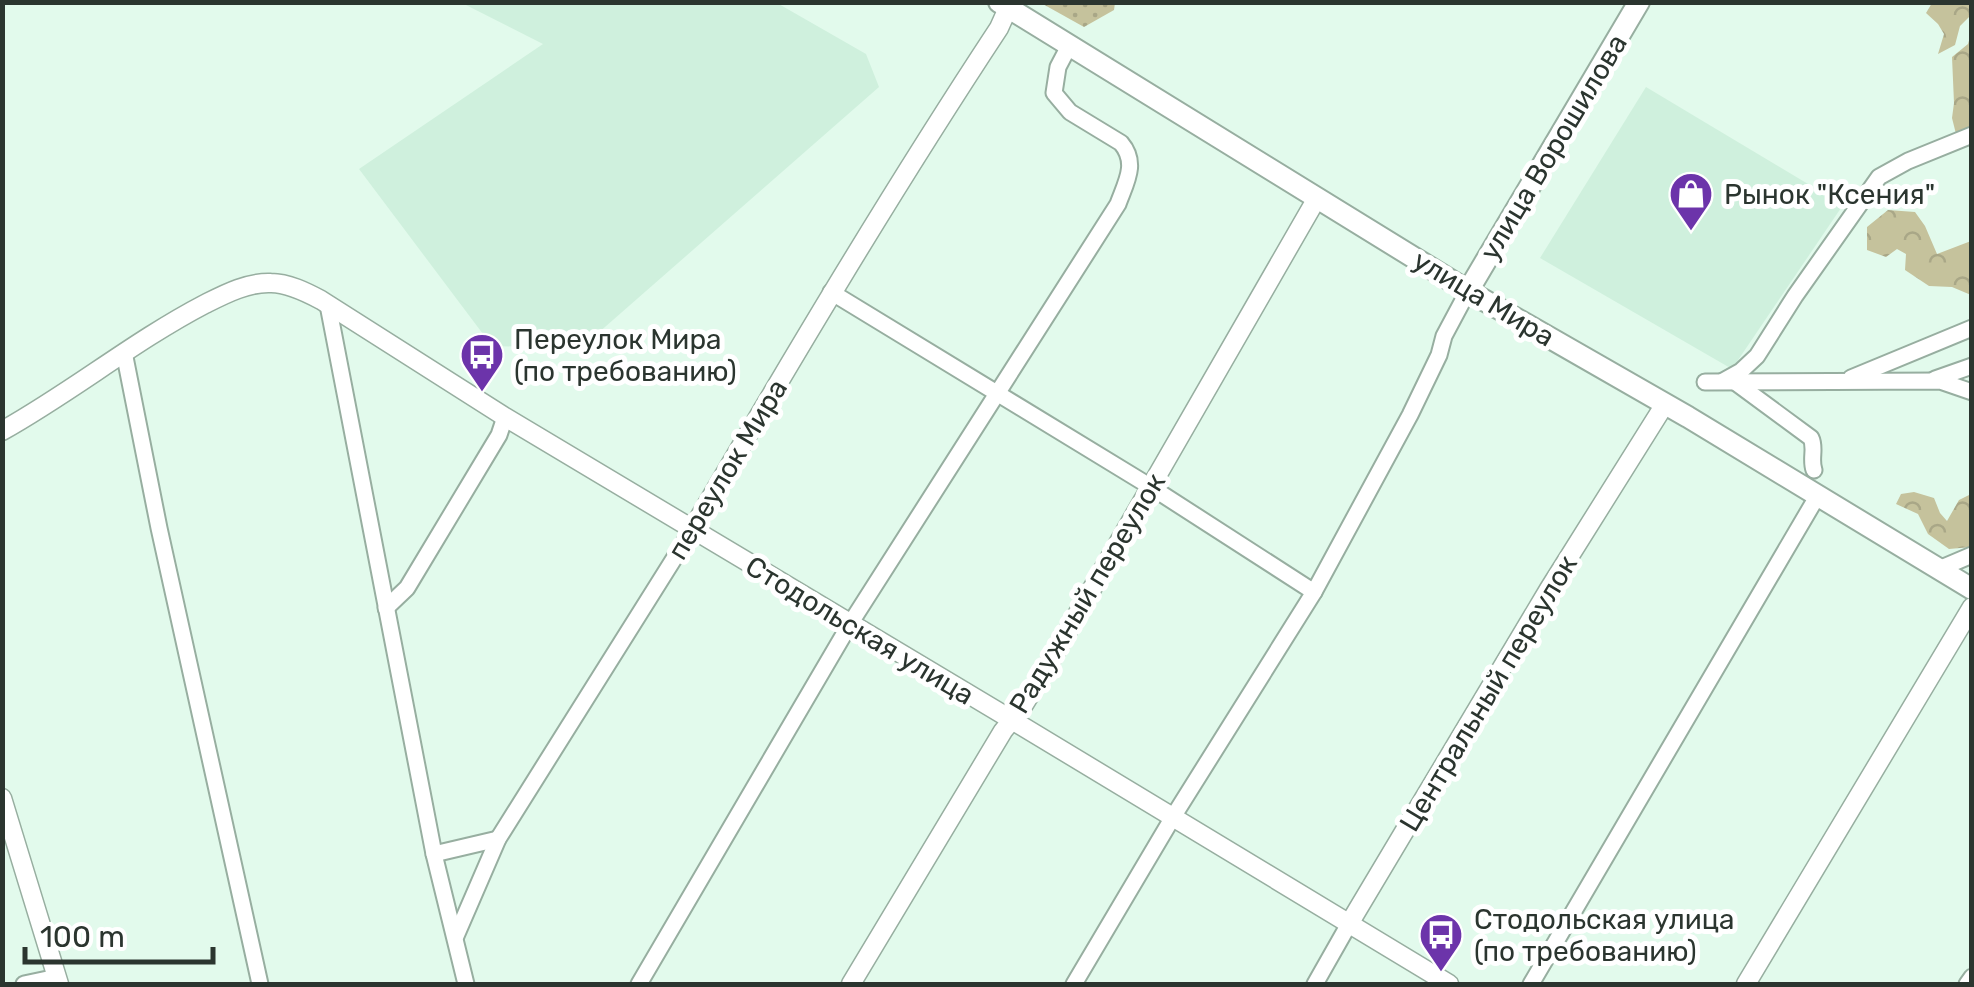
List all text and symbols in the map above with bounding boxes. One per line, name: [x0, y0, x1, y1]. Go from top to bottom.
street label: улица Ворошилова: [1473, 28, 1634, 266]
shop icon: Рынок "Ксения": [1668, 171, 1714, 232]
place label: Рынок "Ксения": [1724, 178, 1935, 211]
street label: улица Мира: [1407, 243, 1560, 353]
place label: Переулок Мира (по требованию): [514, 323, 737, 388]
bus stop icon: Переулок Мира (по требованию): [459, 332, 505, 393]
street label: переулок Мира: [661, 373, 794, 565]
street label: Радужный переулок: [1003, 467, 1172, 719]
street label: Стодольская улица: [740, 549, 980, 712]
street label: Центральный переулок: [1393, 549, 1584, 837]
scale bar: [25, 902, 212, 964]
place label: Стодольская улица (по требованию): [1474, 903, 1735, 968]
bus stop icon: Стодольская улица (по требованию): [1418, 912, 1464, 973]
text: 100 m: [40, 919, 125, 955]

